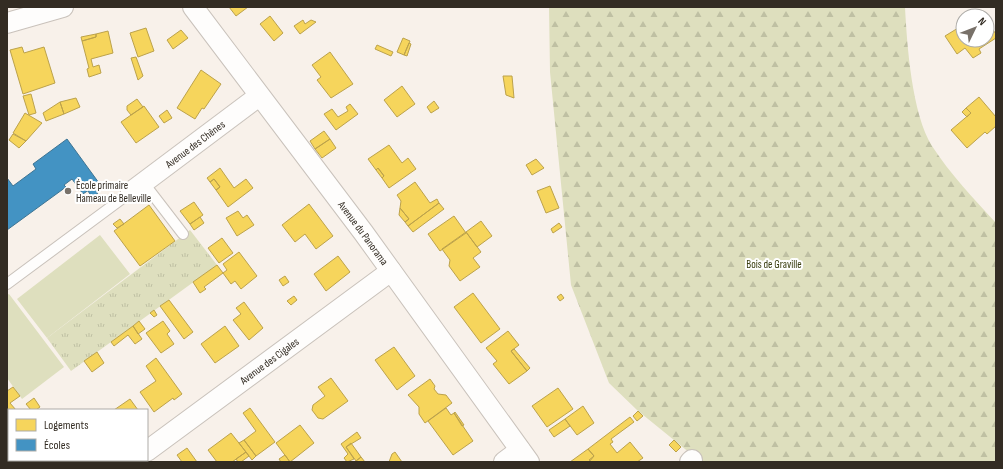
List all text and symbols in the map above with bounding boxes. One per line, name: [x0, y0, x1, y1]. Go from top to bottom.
north arrow: [955, 8, 995, 48]
text: N: [975, 15, 989, 28]
street label: Avenue des Chênes: [162, 117, 227, 171]
place label: École primaire Hameau de Belleville: [76, 179, 151, 205]
marker: École primaire Hameau de Belleville: [63, 186, 73, 196]
street label: Avenue du Panorama: [335, 198, 391, 268]
park label: Bois de Graville: [746, 258, 802, 271]
street label: Avenue des Cigales: [237, 335, 301, 387]
legend: [8, 409, 148, 461]
text: Logements: [44, 418, 88, 433]
text: Écoles: [44, 438, 70, 453]

